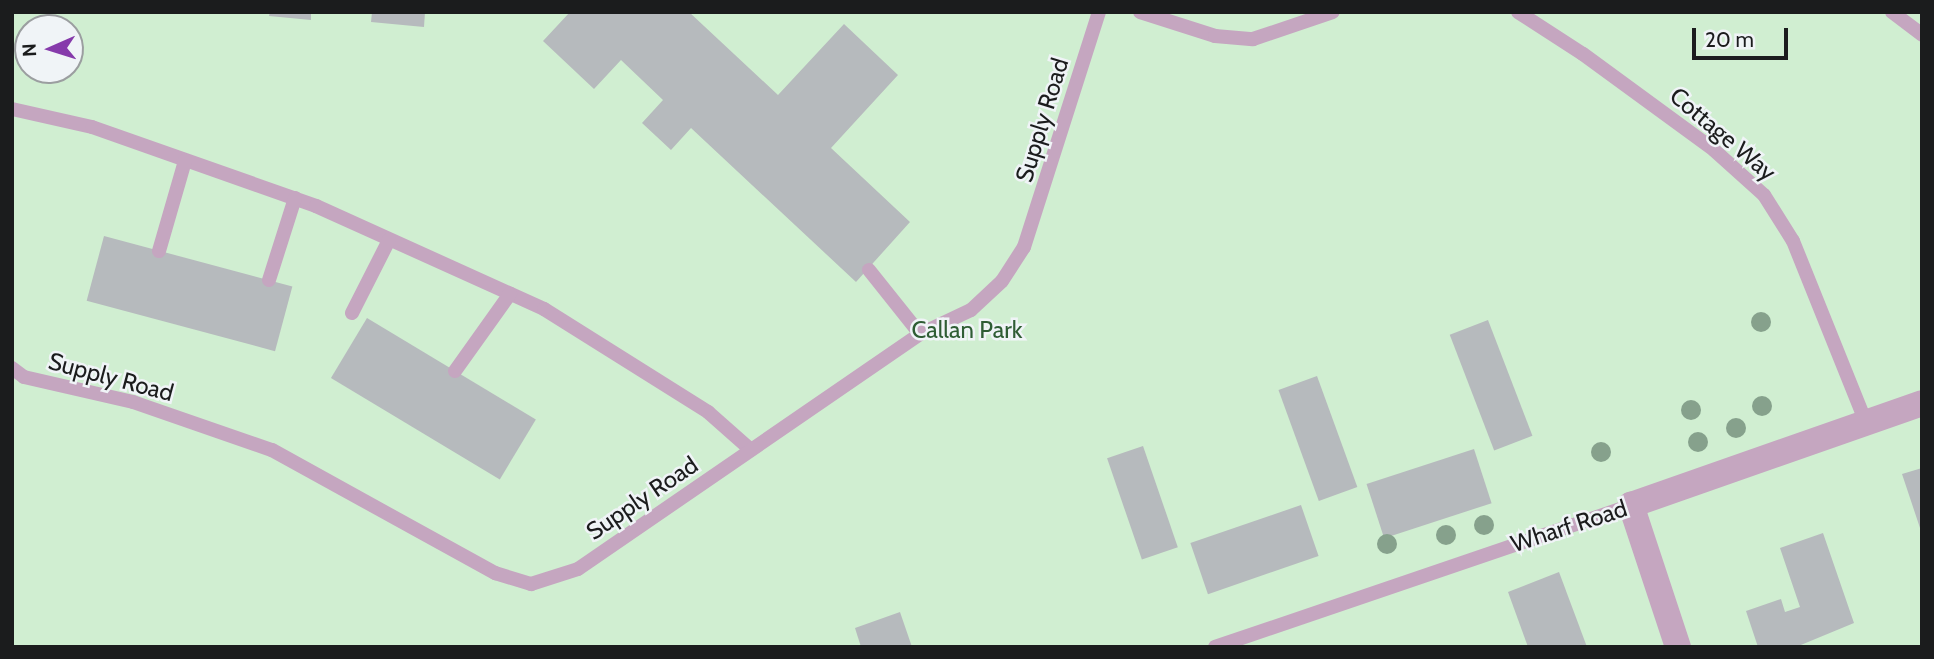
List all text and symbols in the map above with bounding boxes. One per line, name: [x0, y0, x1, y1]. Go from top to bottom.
north arrow: [14, 14, 84, 84]
scale bar: [1696, 14, 1792, 58]
text: 20 m: [1705, 27, 1754, 52]
text: N: [18, 43, 41, 57]
street label: Supply Road: [1009, 54, 1075, 186]
street label: Cottage Way: [1664, 81, 1782, 187]
park label: Callan Park: [911, 316, 1023, 344]
street label: Supply Road: [45, 346, 177, 408]
street label: Supply Road: [581, 450, 703, 546]
street label: Wharf Road: [1507, 494, 1631, 558]

